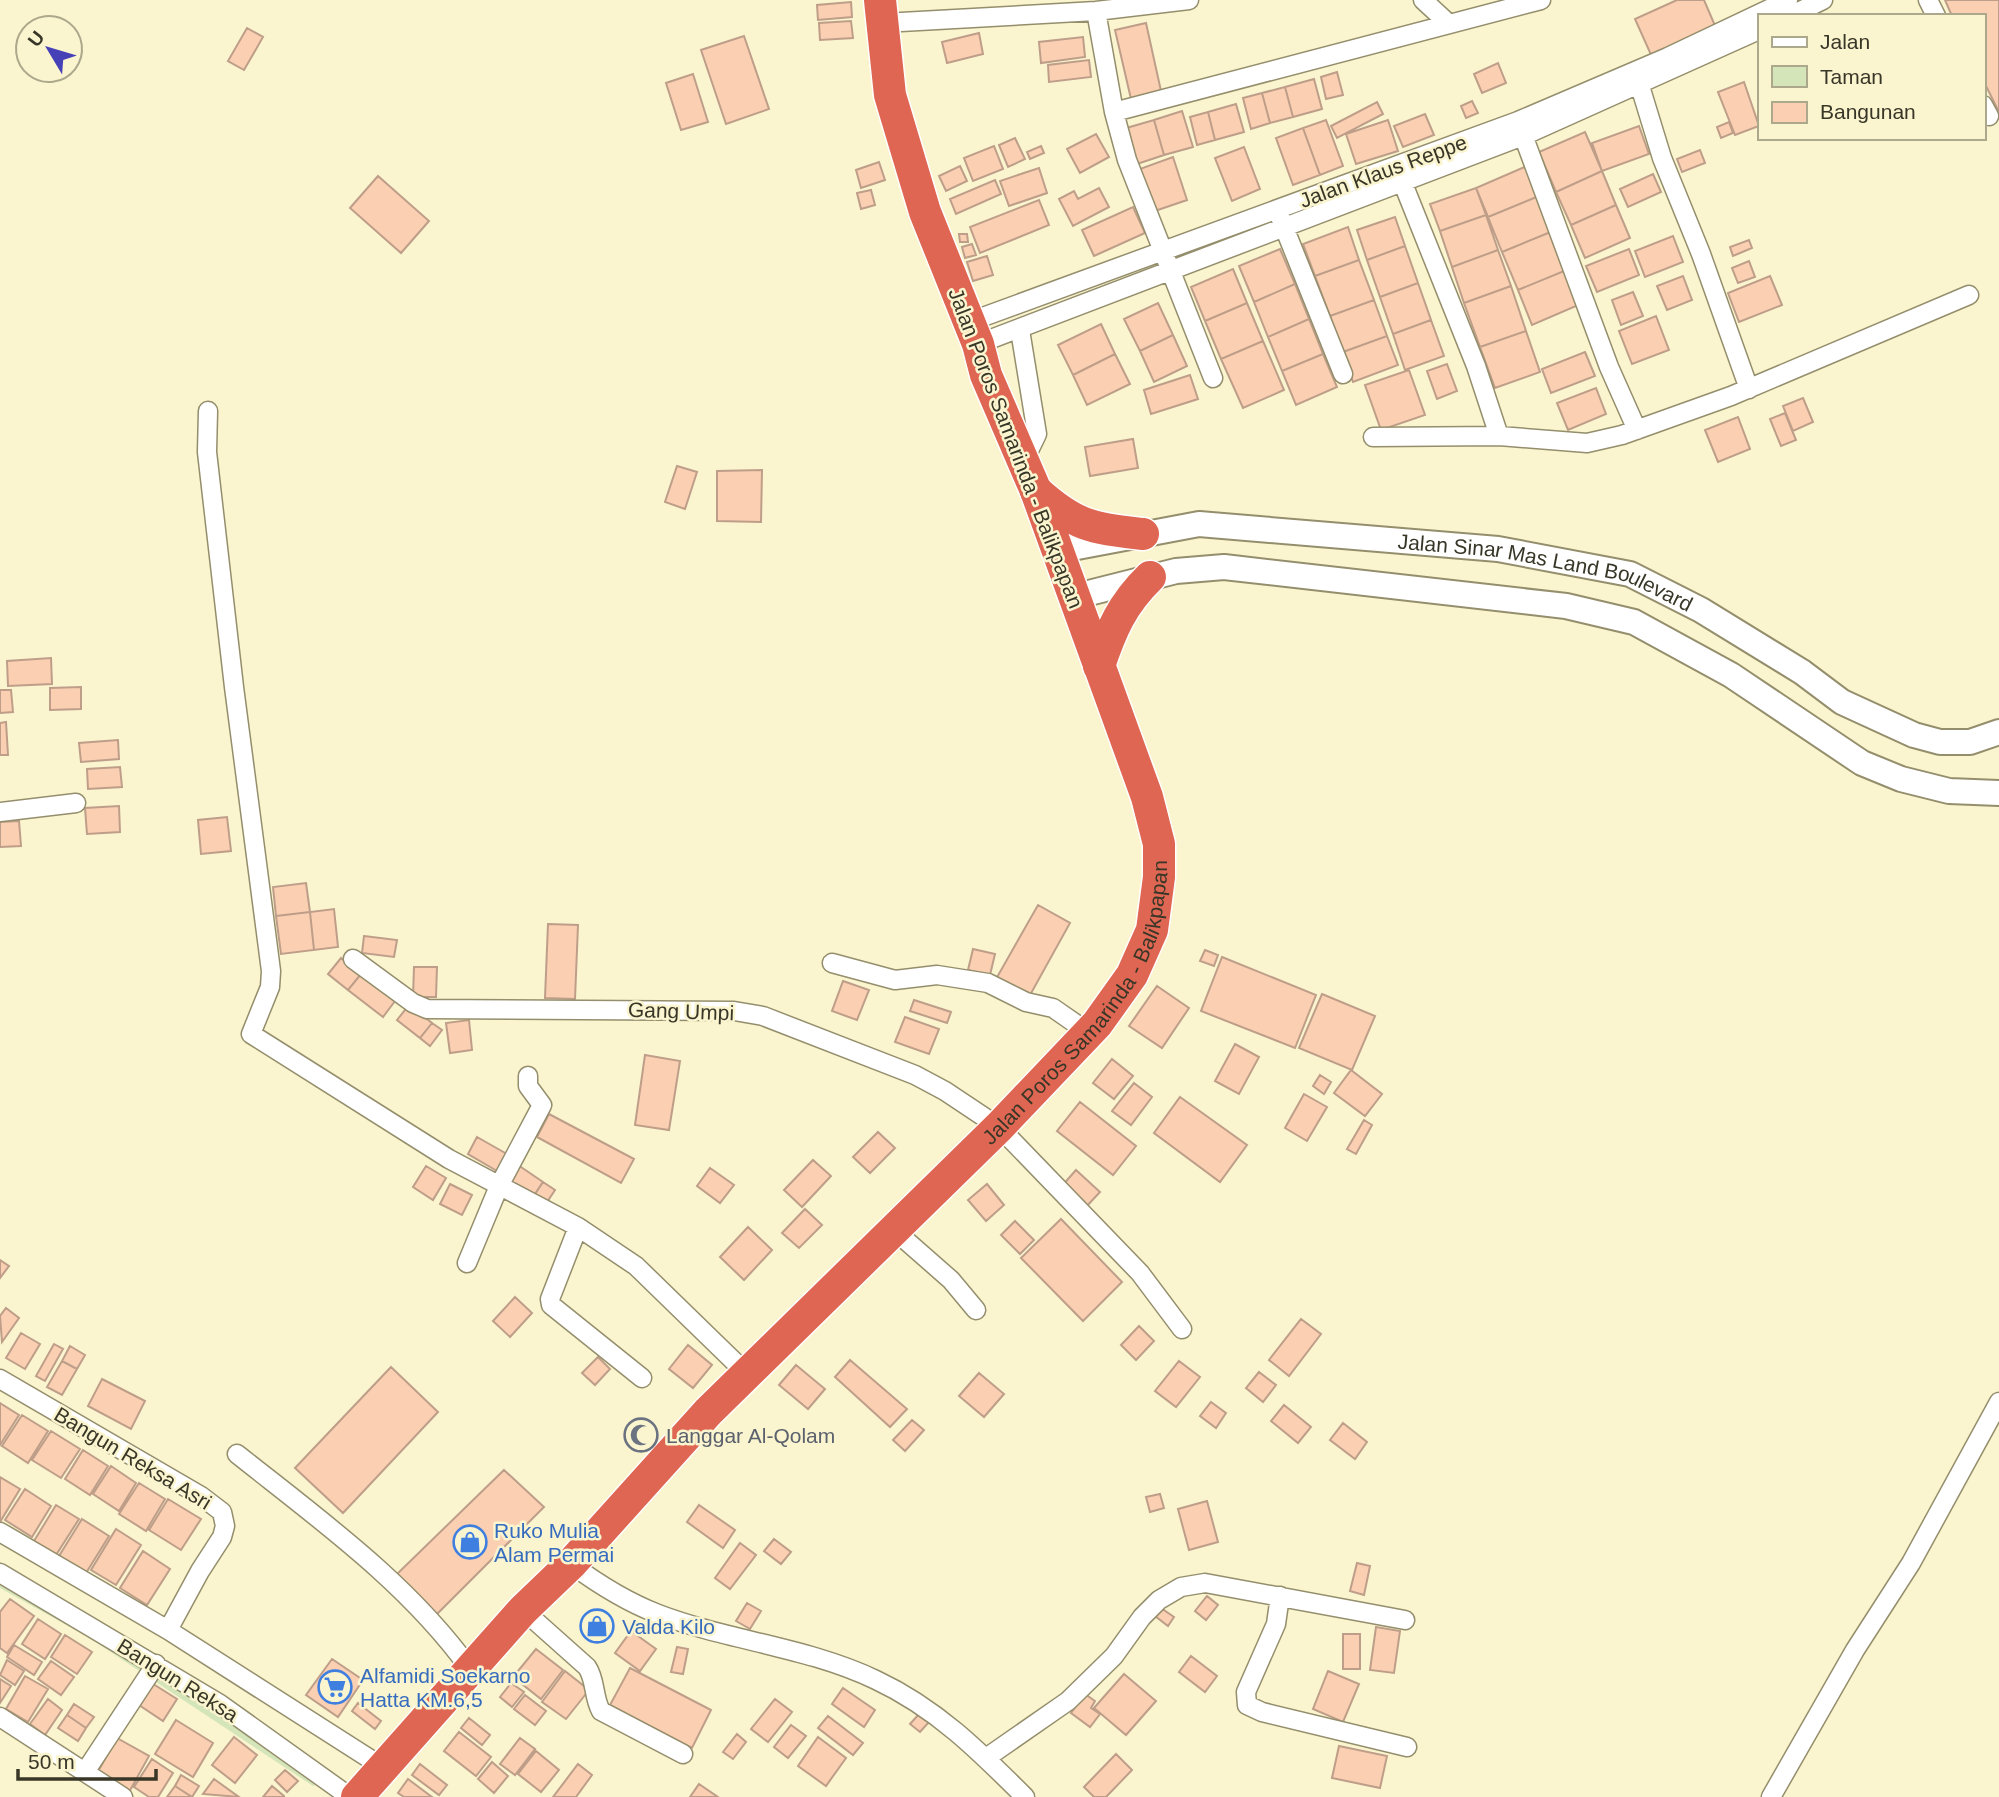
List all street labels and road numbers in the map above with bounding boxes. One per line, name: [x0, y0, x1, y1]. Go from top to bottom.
street label: Jalan Klaus Reppe: [1296, 130, 1470, 212]
street label: Jalan Poros Samarinda - Balikpapan: [944, 285, 1088, 611]
street label: Jalan Sinar Mas Land Boulevard: [1397, 529, 1697, 615]
street label: Jalan Poros Samarinda - Balikpapan: [977, 860, 1171, 1149]
street label: Gang Umpi: [628, 998, 734, 1024]
street label: Bangun Reksa Asri: [51, 1402, 215, 1514]
street label: Bangun Reksa: [113, 1634, 243, 1726]

